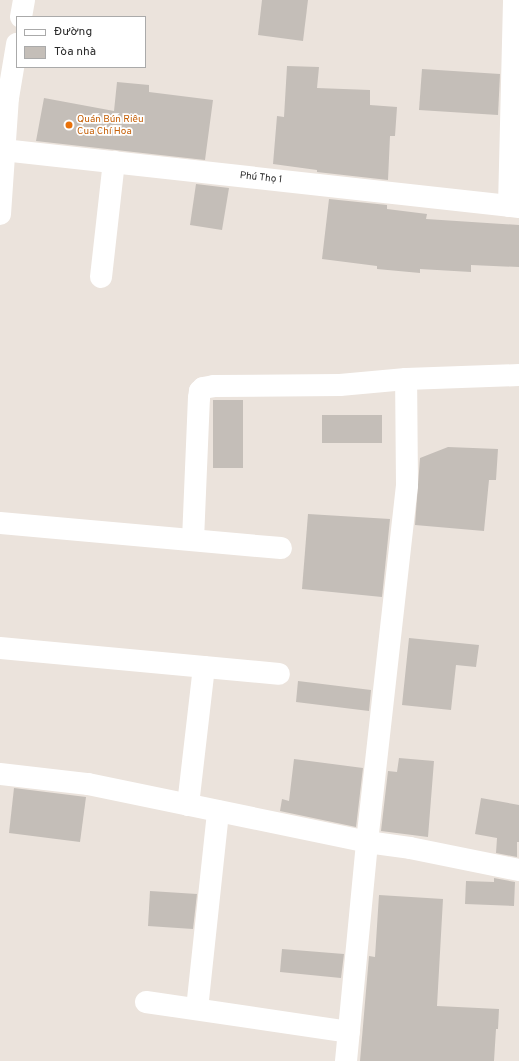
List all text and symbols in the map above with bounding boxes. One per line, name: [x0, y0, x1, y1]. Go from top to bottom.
legend: [16, 16, 146, 68]
text: Đường: [54, 24, 92, 40]
text: Tòa nhà: [54, 44, 96, 60]
place label: Quán Bún Riêu Cua Chí Hoa: [77, 113, 144, 136]
marker: Quán Bún Riêu Cua Chí Hoa: [64, 120, 74, 130]
street label: Phú Thọ 1: [239, 170, 283, 186]

